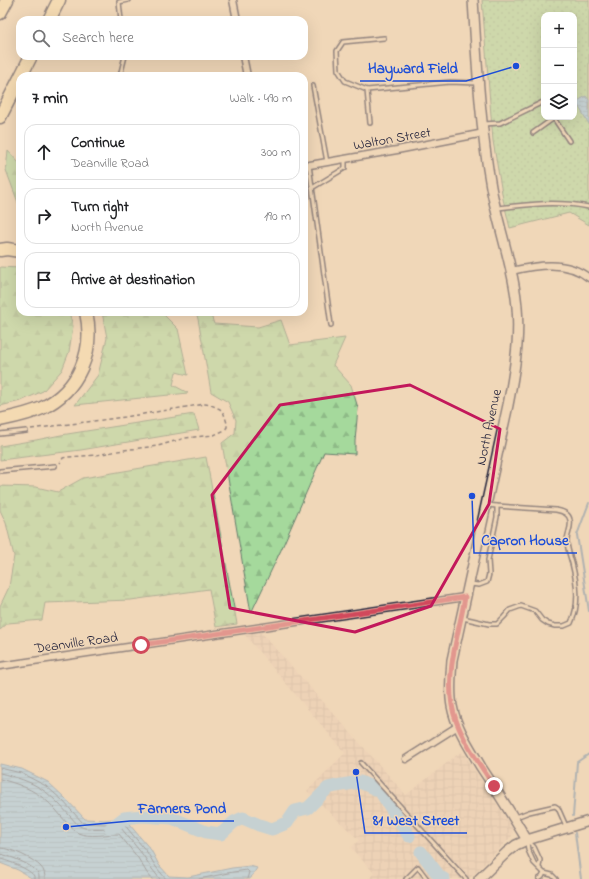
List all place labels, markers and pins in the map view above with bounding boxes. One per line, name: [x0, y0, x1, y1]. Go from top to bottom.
callout: Hayward Field: [360, 54, 466, 81]
callout: Capron House: [474, 526, 577, 553]
callout: Farmers Pond: [130, 794, 234, 821]
callout: 81 West Street: [365, 806, 467, 833]

